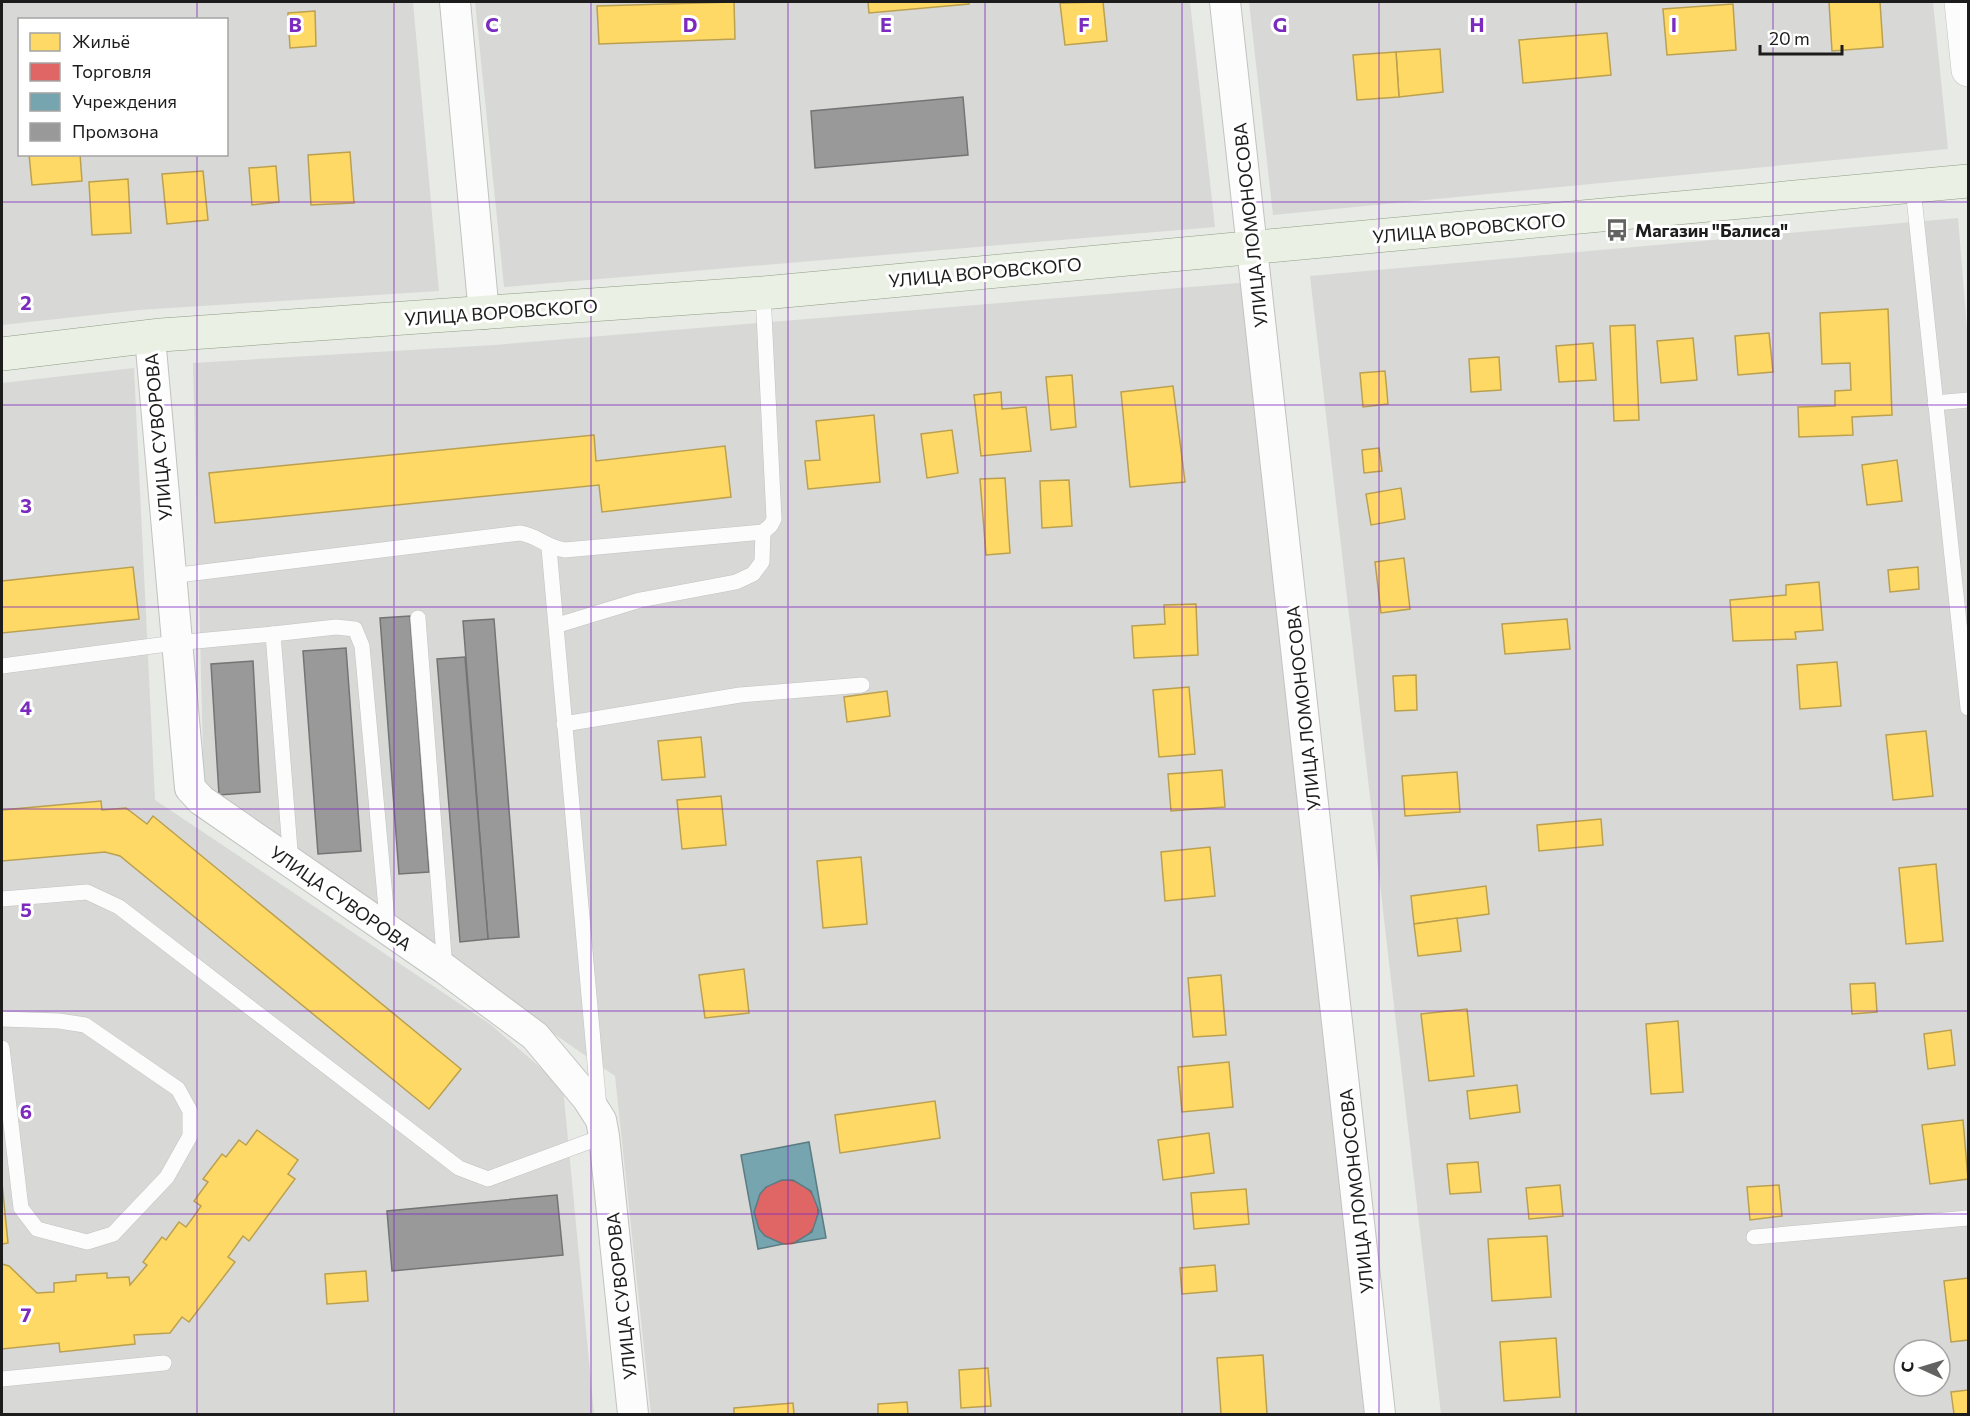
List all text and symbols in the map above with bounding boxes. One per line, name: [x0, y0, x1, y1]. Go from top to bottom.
text: B: [288, 12, 302, 36]
text: C: [485, 12, 499, 36]
text: D: [683, 12, 697, 36]
text: E: [880, 12, 892, 36]
text: F: [1078, 12, 1090, 36]
text: G: [1273, 12, 1287, 36]
text: H: [1470, 12, 1485, 36]
text: I: [1671, 12, 1677, 36]
legend: [18, 18, 228, 156]
scale bar: [1760, 18, 1842, 56]
text: 20 m: [1769, 27, 1810, 49]
text: Жильё: [72, 30, 130, 52]
text: Торговля: [72, 60, 151, 82]
text: Учреждения: [72, 90, 177, 112]
text: Промзона: [72, 120, 159, 142]
street label: УЛИЦА ЛОМОНОСОВА: [1228, 121, 1272, 329]
street label: УЛИЦА ВОРОВСКОГО: [1371, 209, 1567, 247]
bus stop icon: Магазин "Балиса": [1604, 217, 1630, 243]
place label: Магазин "Балиса": [1635, 219, 1788, 241]
street label: УЛИЦА ВОРОВСКОГО: [887, 253, 1083, 291]
text: 2: [20, 290, 32, 314]
street label: УЛИЦА ВОРОВСКОГО: [403, 294, 599, 330]
street label: УЛИЦА СУВОРОВА: [140, 352, 176, 522]
text: 3: [20, 493, 32, 517]
street label: УЛИЦА ЛОМОНОСОВА: [1281, 604, 1325, 812]
text: 4: [20, 695, 32, 719]
street label: УЛИЦА СУВОРОВА: [266, 841, 416, 955]
text: 5: [20, 897, 32, 921]
street label: УЛИЦА ЛОМОНОСОВА: [1334, 1087, 1378, 1295]
text: 6: [20, 1099, 32, 1123]
street label: УЛИЦА СУВОРОВА: [601, 1211, 641, 1381]
text: 7: [21, 1302, 32, 1326]
north arrow: [1892, 1338, 1952, 1398]
text: С: [1897, 1361, 1916, 1373]

